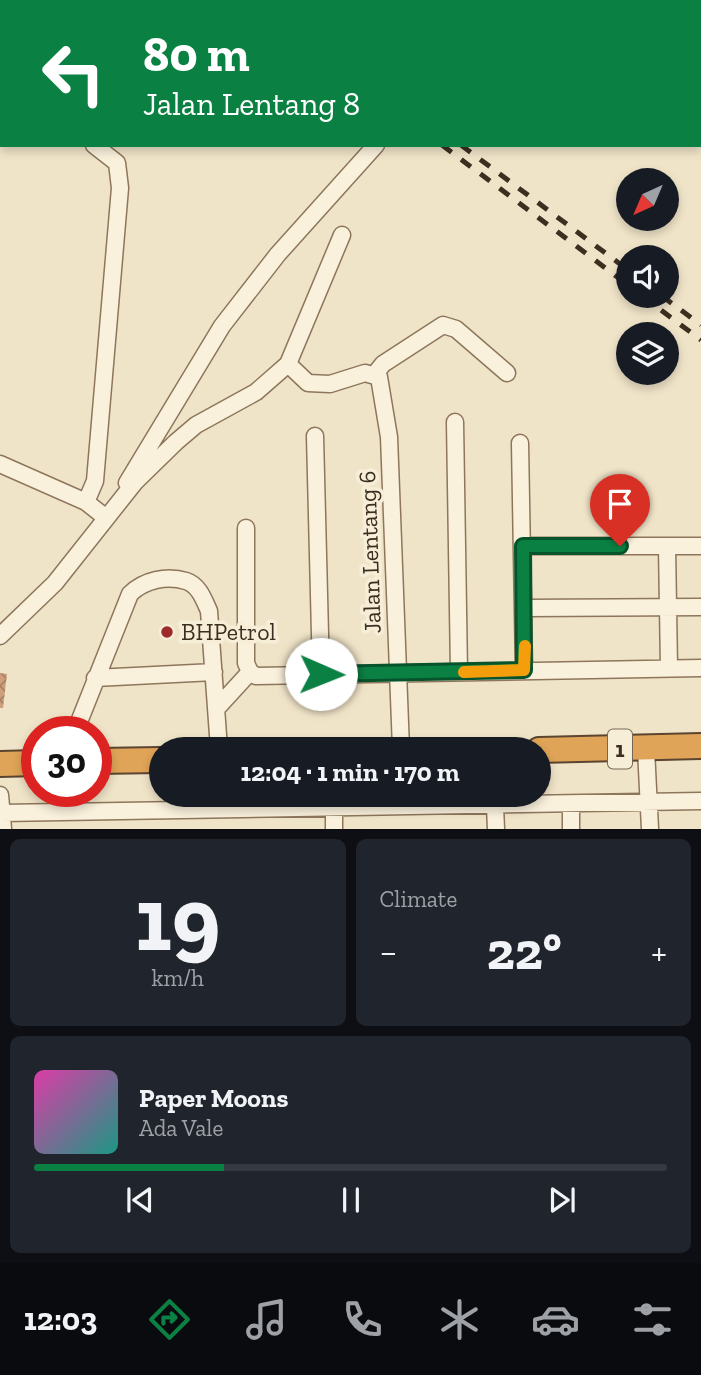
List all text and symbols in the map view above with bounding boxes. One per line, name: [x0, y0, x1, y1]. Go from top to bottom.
text: 80 m: [143, 25, 250, 84]
icon: left: [28, 28, 119, 119]
text: Jalan Lentang 8: [143, 85, 360, 123]
north arrow: [616, 168, 679, 231]
map controls: [616, 168, 679, 385]
button: sound: [616, 245, 679, 308]
button: layers: [616, 322, 679, 385]
street label: Jalan Lentang 6: [352, 470, 387, 634]
pin: [590, 474, 650, 546]
icon: arrive: [601, 485, 639, 523]
place label: BHPetrol: [181, 617, 276, 646]
marker: BHPetrol: [159, 624, 175, 640]
position arrow: [284, 637, 358, 711]
speed limit sign: 30: [21, 716, 112, 807]
road number: 1: [608, 730, 632, 768]
text: 12:04 · 1 min · 170 m: [241, 756, 459, 788]
text: 19: [135, 864, 220, 973]
text: Climate: [380, 885, 457, 913]
text: 22°: [487, 920, 562, 982]
text: −: [380, 929, 397, 975]
text: +: [651, 929, 667, 975]
text: km/h: [152, 964, 204, 992]
text: Paper Moons: [139, 1082, 288, 1114]
text: Ada Vale: [139, 1114, 223, 1142]
icon: previous: [121, 1181, 159, 1219]
icon: pause: [332, 1181, 370, 1219]
icon: next: [543, 1181, 581, 1219]
icon: directions: [145, 1295, 194, 1344]
icon: music: [242, 1295, 291, 1344]
icon: phone: [338, 1295, 387, 1344]
icon: climate: [435, 1295, 484, 1344]
icon: car: [531, 1295, 580, 1344]
icon: filters: [628, 1295, 677, 1344]
text: 12:03: [24, 1300, 97, 1338]

